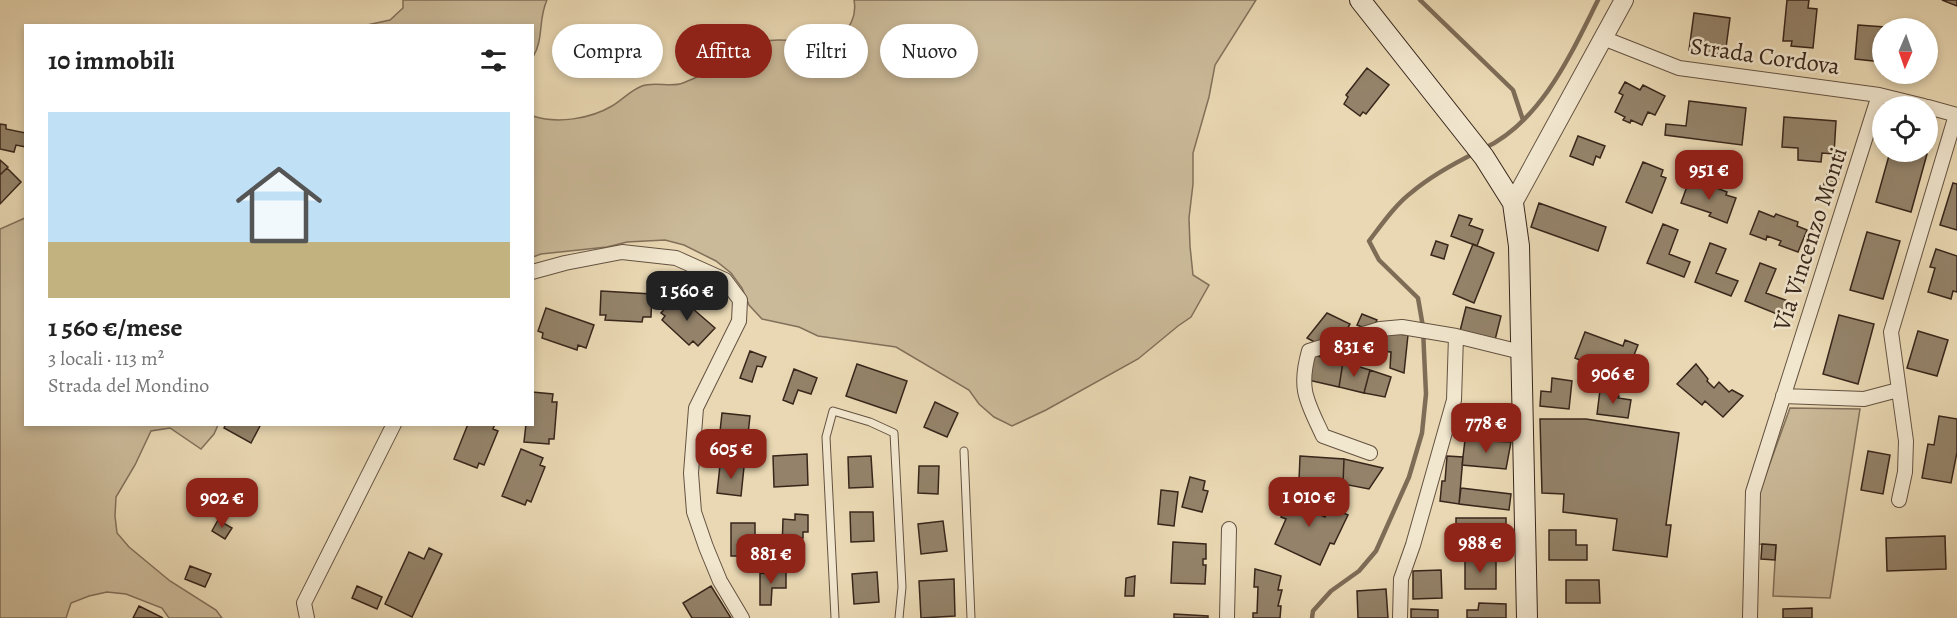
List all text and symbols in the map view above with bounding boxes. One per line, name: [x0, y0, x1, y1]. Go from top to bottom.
north arrow: [1872, 18, 1938, 84]
map controls: [1872, 18, 1938, 162]
chip: Compra: [552, 24, 663, 78]
chip: Affitta: [675, 24, 772, 78]
chip: Filtri: [784, 24, 868, 78]
chip: Nuovo: [880, 24, 978, 78]
street label: Strada Cordova: [1688, 30, 1843, 82]
text: 10 immobili: [48, 43, 175, 78]
icon: filters: [477, 44, 510, 77]
button: locate: [1872, 96, 1938, 162]
street label: Via Vincenzo Monti: [1765, 143, 1855, 336]
pin: 951 €: [1667, 150, 1751, 201]
icon: home: [225, 151, 333, 259]
text: 951 €: [1689, 156, 1729, 183]
pin: 1 560 €: [632, 271, 742, 322]
text: 1 560 €: [660, 277, 714, 304]
text: 1 560 €/mese: [48, 310, 183, 345]
pin: 831 €: [1312, 327, 1396, 378]
text: 831 €: [1334, 333, 1374, 360]
text: 3 locali · 113 m²: [48, 345, 164, 372]
pin: 906 €: [1571, 354, 1655, 405]
text: 906 €: [1591, 360, 1635, 387]
text: Strada del Mondino: [48, 372, 209, 399]
pin: 778 €: [1444, 403, 1528, 454]
text: 778 €: [1465, 409, 1507, 436]
pin: 605 €: [689, 429, 773, 480]
text: 605 €: [710, 435, 752, 462]
pin: 1 010 €: [1254, 477, 1364, 528]
pin: 902 €: [180, 478, 264, 529]
text: 1 010 €: [1283, 483, 1335, 510]
text: 902 €: [200, 484, 244, 511]
pin: 988 €: [1438, 523, 1522, 574]
text: 988 €: [1458, 529, 1502, 556]
pin: 881 €: [729, 534, 813, 585]
text: 881 €: [750, 540, 792, 567]

